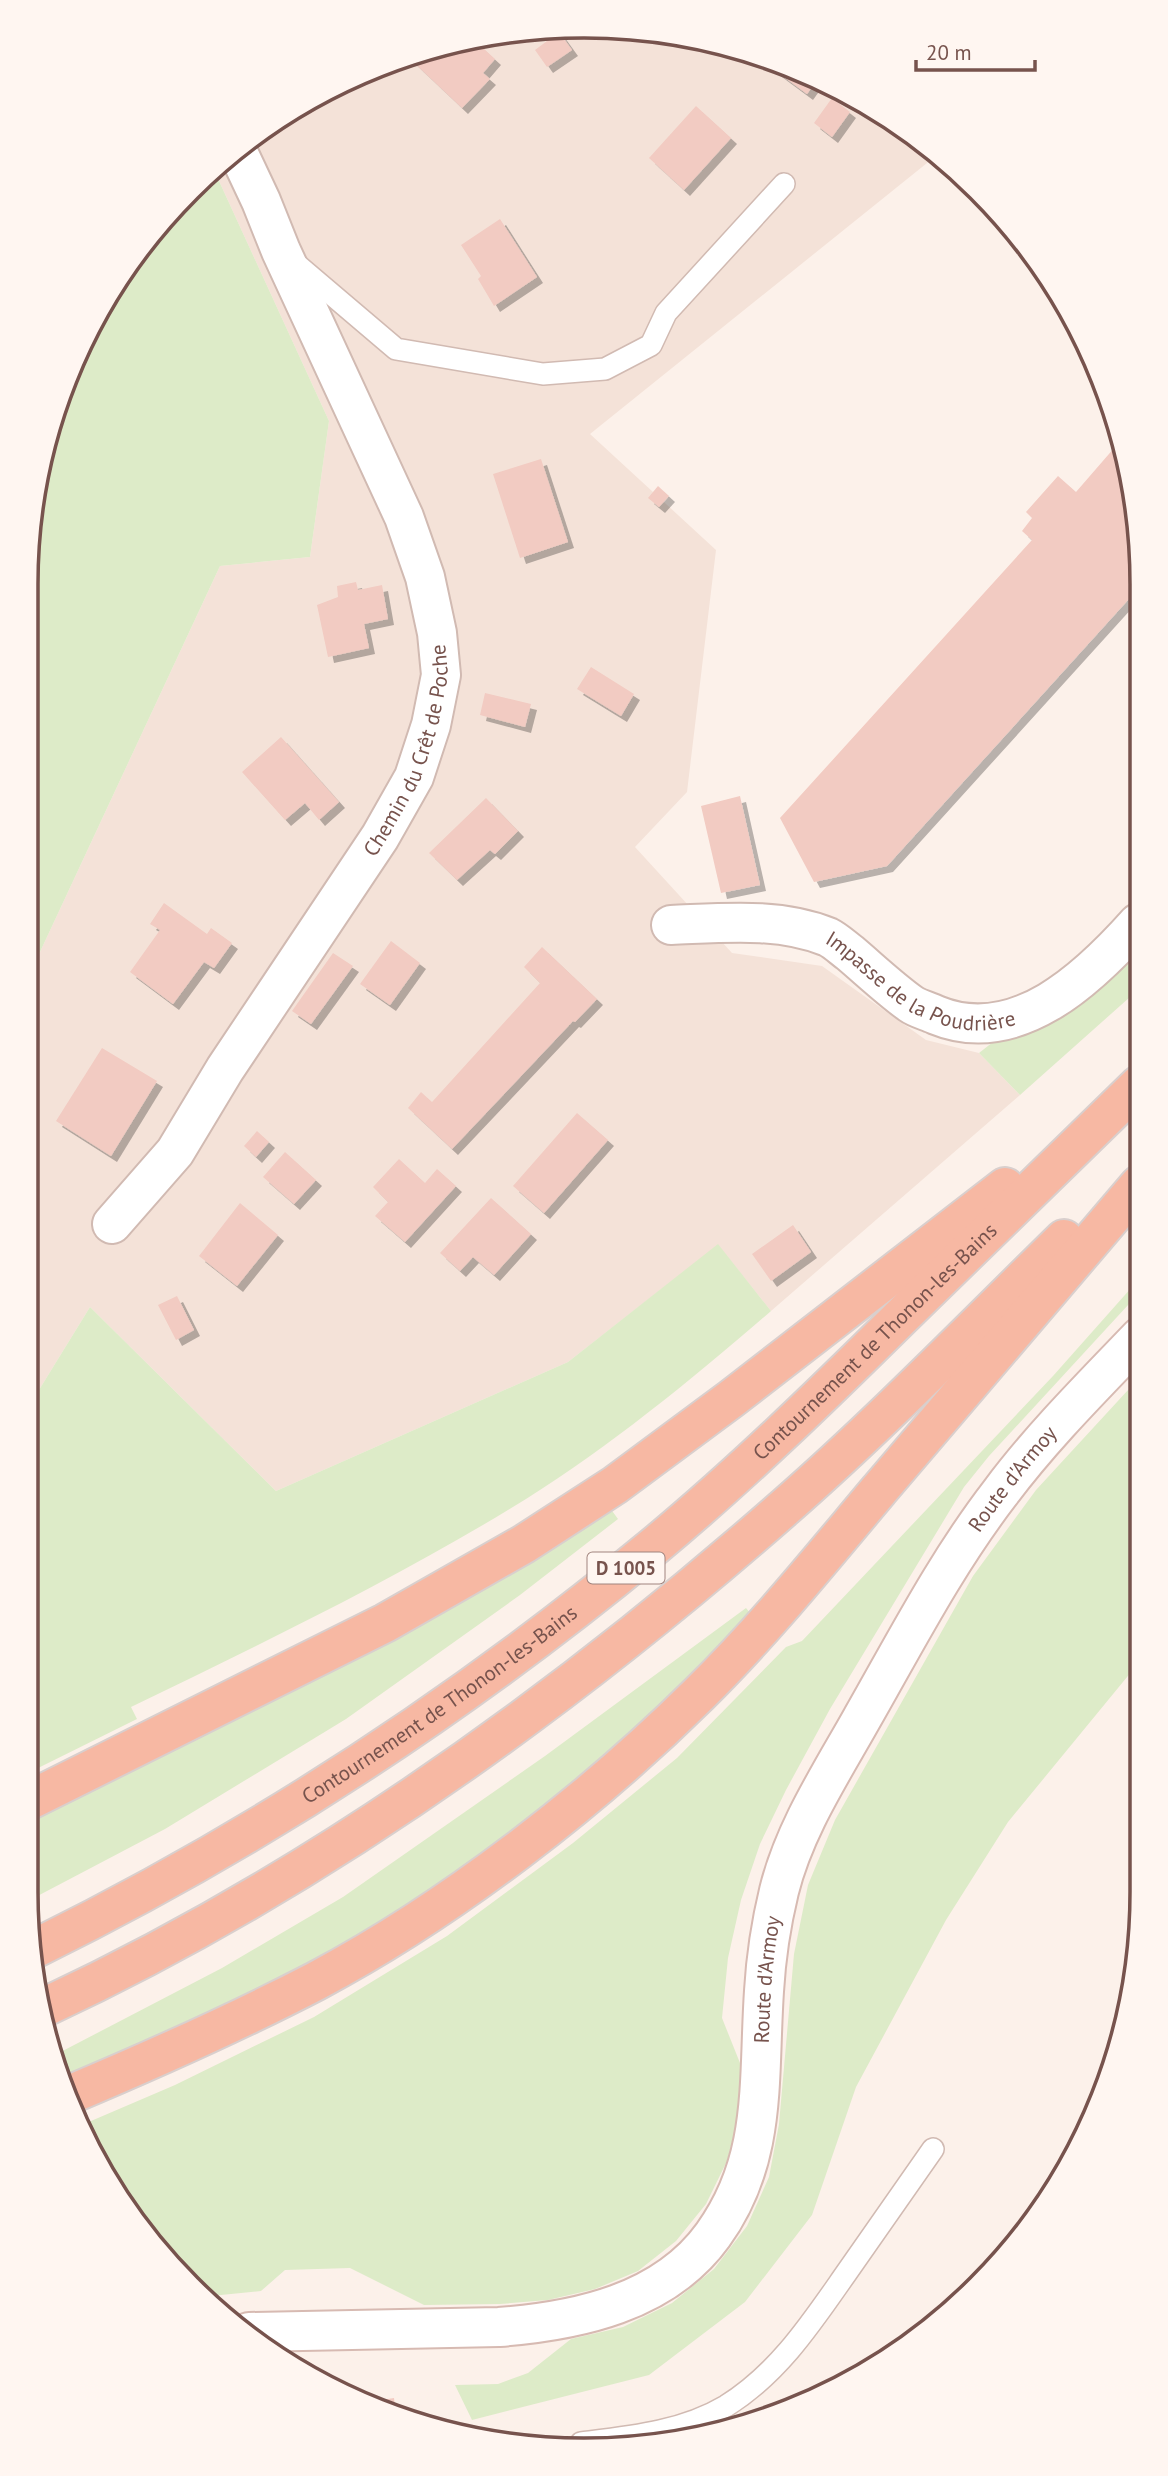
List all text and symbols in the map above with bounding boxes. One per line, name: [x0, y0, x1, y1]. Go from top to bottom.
scale bar: [916, 28, 1035, 72]
text: 20 m: [926, 39, 972, 66]
street label: Chemin du Crêt de Poche: [357, 643, 454, 861]
street label: Impasse de la Poudrière: [821, 925, 1018, 1037]
street label: Contournement de Thonon-les-Bains: [747, 1217, 1002, 1466]
street label: Route d'Armoy: [962, 1420, 1062, 1537]
road number: D 1005: [588, 1552, 664, 1584]
street label: Contournement de Thonon-les-Bains: [297, 1599, 583, 1810]
street label: Route d'Armoy: [748, 1913, 786, 2044]

